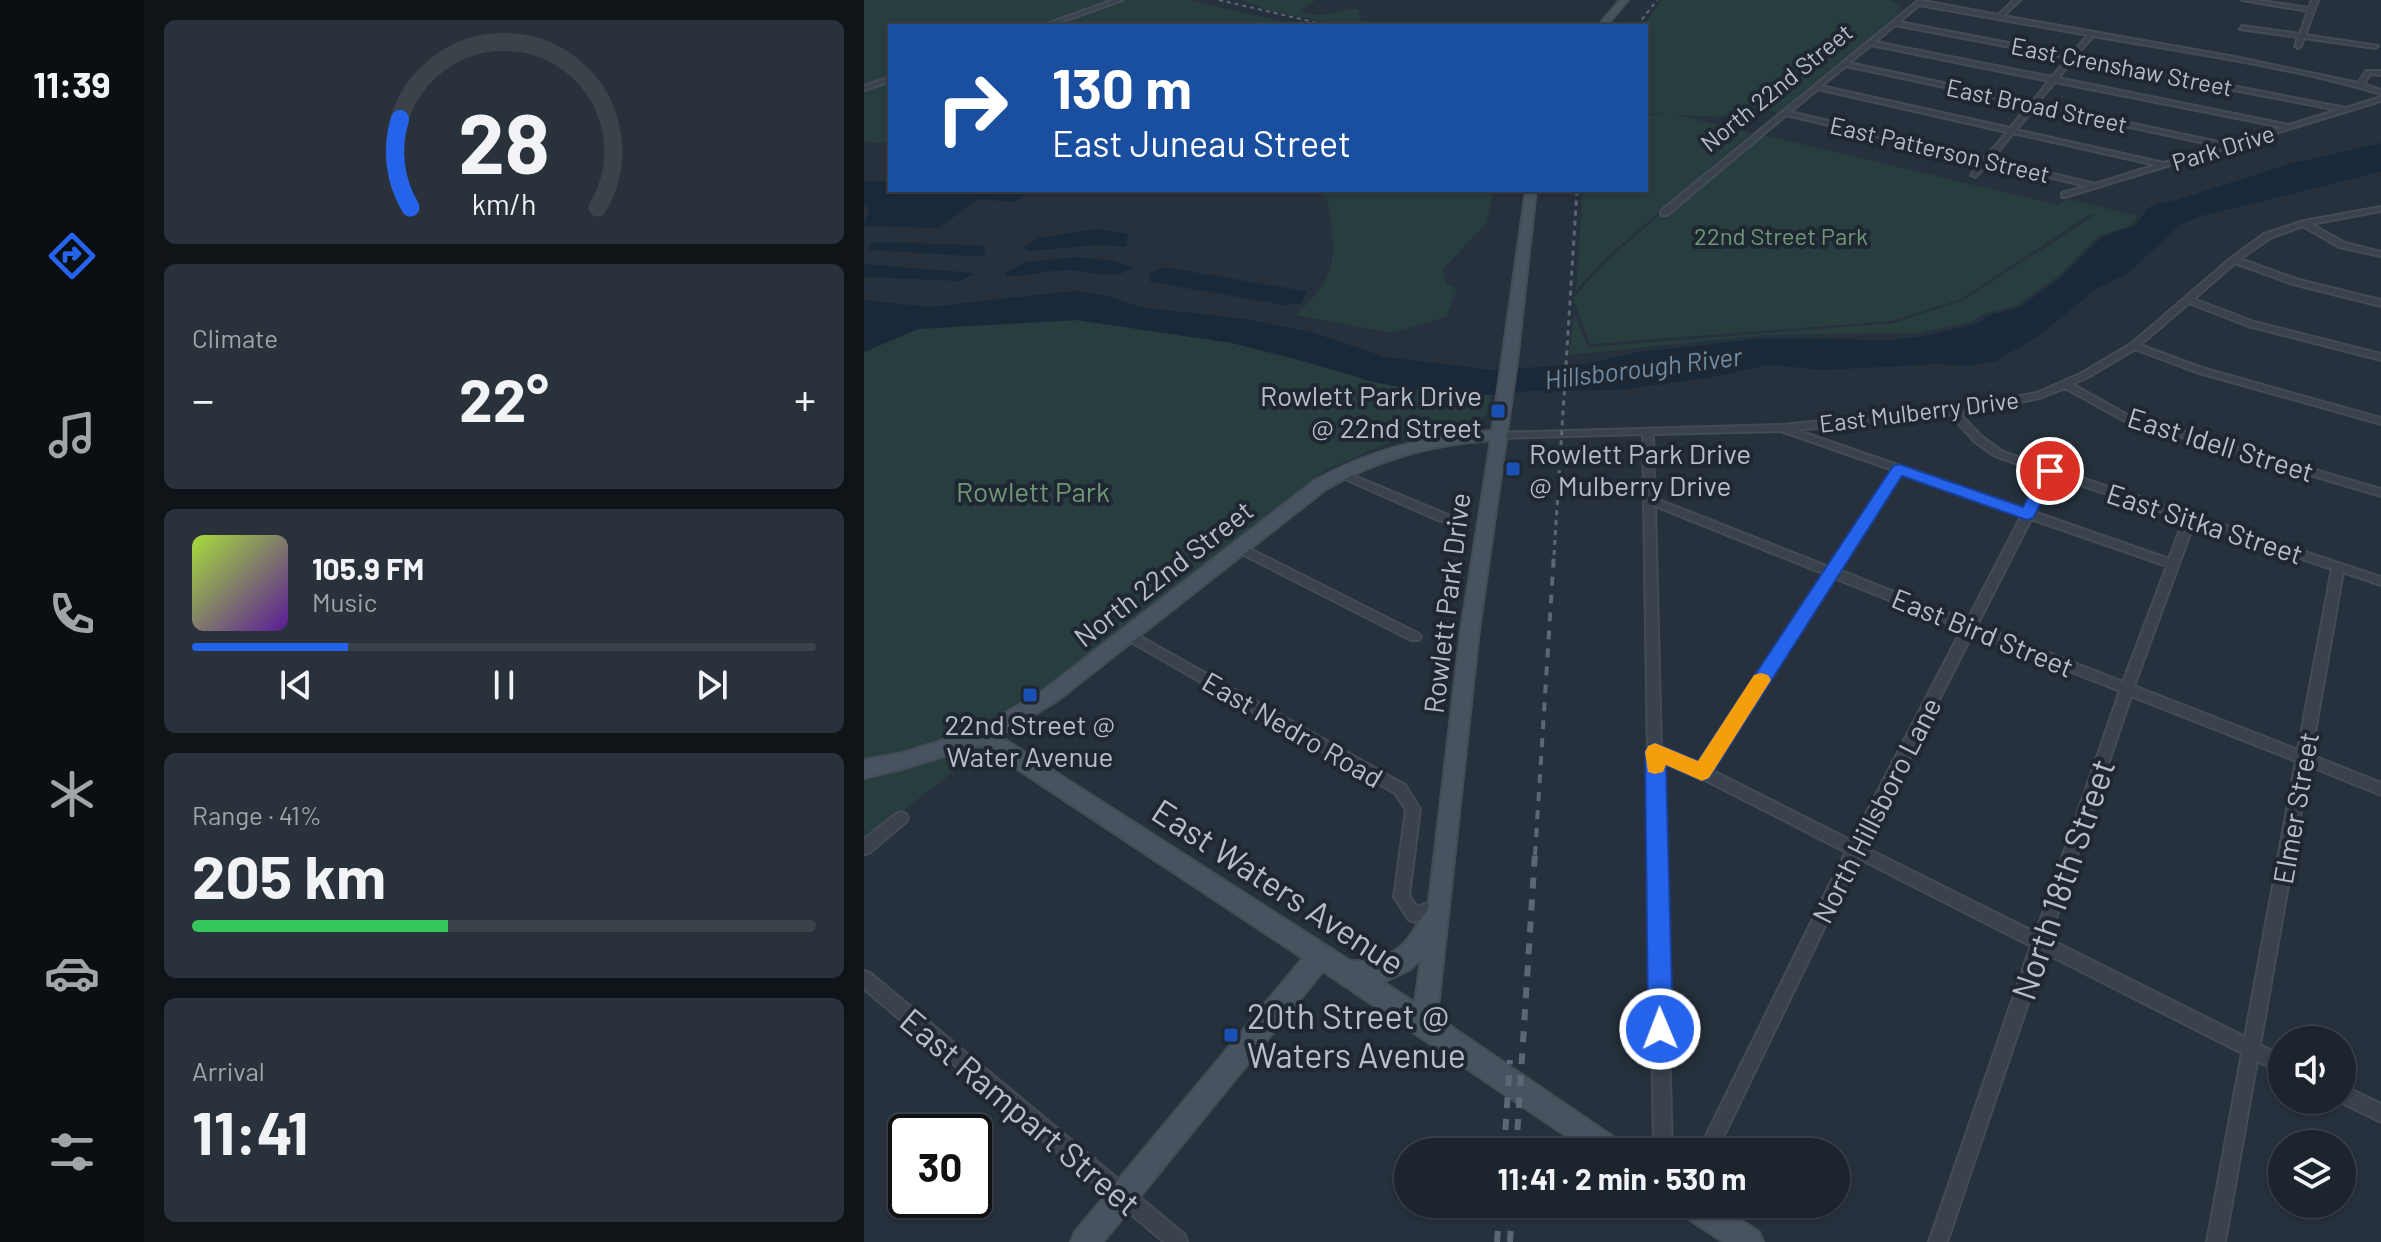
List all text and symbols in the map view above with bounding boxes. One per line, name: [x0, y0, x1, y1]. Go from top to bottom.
street label: North 22nd Street: [1694, 17, 1858, 157]
street label: East Crenshaw Street: [2009, 30, 2235, 102]
text: 130 m: [1052, 53, 1192, 120]
icon: right: [920, 56, 1024, 160]
text: 11:39: [33, 62, 111, 105]
street label: East Broad Street: [1944, 72, 2130, 138]
text: 28: [458, 91, 550, 191]
street label: East Patterson Street: [1827, 110, 2053, 188]
street label: Park Drive: [2168, 118, 2278, 176]
text: East Juneau Street: [1052, 121, 1351, 164]
text: km/h: [472, 186, 536, 221]
park label: 22nd Street Park: [1694, 221, 1868, 250]
icon: directions: [44, 228, 100, 284]
text: Climate: [192, 322, 278, 353]
water label: Hillsborough River: [1543, 339, 1744, 394]
text: 22°: [459, 362, 549, 434]
text: −: [192, 372, 214, 425]
text: +: [794, 372, 816, 425]
place label: Rowlett Park Drive @ 22nd Street: [1260, 378, 1482, 444]
street label: East Mulberry Drive: [1818, 384, 2020, 438]
street label: East Idell Street: [2124, 400, 2318, 488]
marker: Rowlett Park Drive @ 22nd Street: [1489, 402, 1507, 420]
icon: music: [44, 407, 100, 463]
place label: Rowlett Park Drive @ Mulberry Drive: [1529, 436, 1751, 502]
pin: [2016, 437, 2084, 505]
icon: arrive: [2028, 449, 2072, 493]
marker: Rowlett Park Drive @ Mulberry Drive: [1504, 460, 1522, 478]
park label: Rowlett Park: [956, 474, 1110, 508]
street label: East Sitka Street: [2103, 475, 2307, 571]
street label: Rowlett Park Drive: [1416, 491, 1476, 715]
street label: North 22nd Street: [1067, 493, 1259, 653]
text: 105.9 FM: [312, 550, 424, 586]
street label: East Bird Street: [1887, 580, 2079, 684]
icon: phone: [44, 586, 100, 642]
text: Music: [312, 586, 377, 617]
icon: previous: [274, 663, 318, 707]
icon: pause: [482, 663, 526, 707]
icon: next: [690, 663, 734, 707]
street label: East Nedro Road: [1197, 664, 1389, 794]
marker: 22nd Street @ Water Avenue: [1021, 686, 1039, 704]
street label: North Hillsboro Lane: [1804, 691, 1948, 929]
place label: 22nd Street @ Water Avenue: [945, 707, 1116, 773]
street label: Elmer Street: [2265, 729, 2325, 887]
street label: North 18th Street: [2002, 753, 2122, 1005]
icon: climate: [44, 766, 100, 822]
street label: East Waters Avenue: [1145, 789, 1413, 983]
text: Range · 41%: [192, 799, 322, 830]
text: 205 km: [192, 839, 386, 911]
icon: car: [44, 945, 100, 1001]
position arrow: [1618, 987, 1702, 1071]
place label: 20th Street @ Waters Avenue: [1247, 995, 1466, 1075]
street label: East Rampart Street: [893, 999, 1149, 1223]
marker: 20th Street @ Waters Avenue: [1222, 1026, 1240, 1044]
map controls: [2268, 1026, 2356, 1218]
button: sound: [2268, 1026, 2356, 1114]
text: Arrival: [192, 1055, 265, 1086]
text: 11:41: [192, 1095, 309, 1167]
speed limit sign: 30: [888, 1114, 992, 1218]
icon: filters: [44, 1124, 100, 1180]
button: layers: [2268, 1130, 2356, 1218]
text: 11:41 · 2 min · 530 m: [1498, 1160, 1746, 1196]

